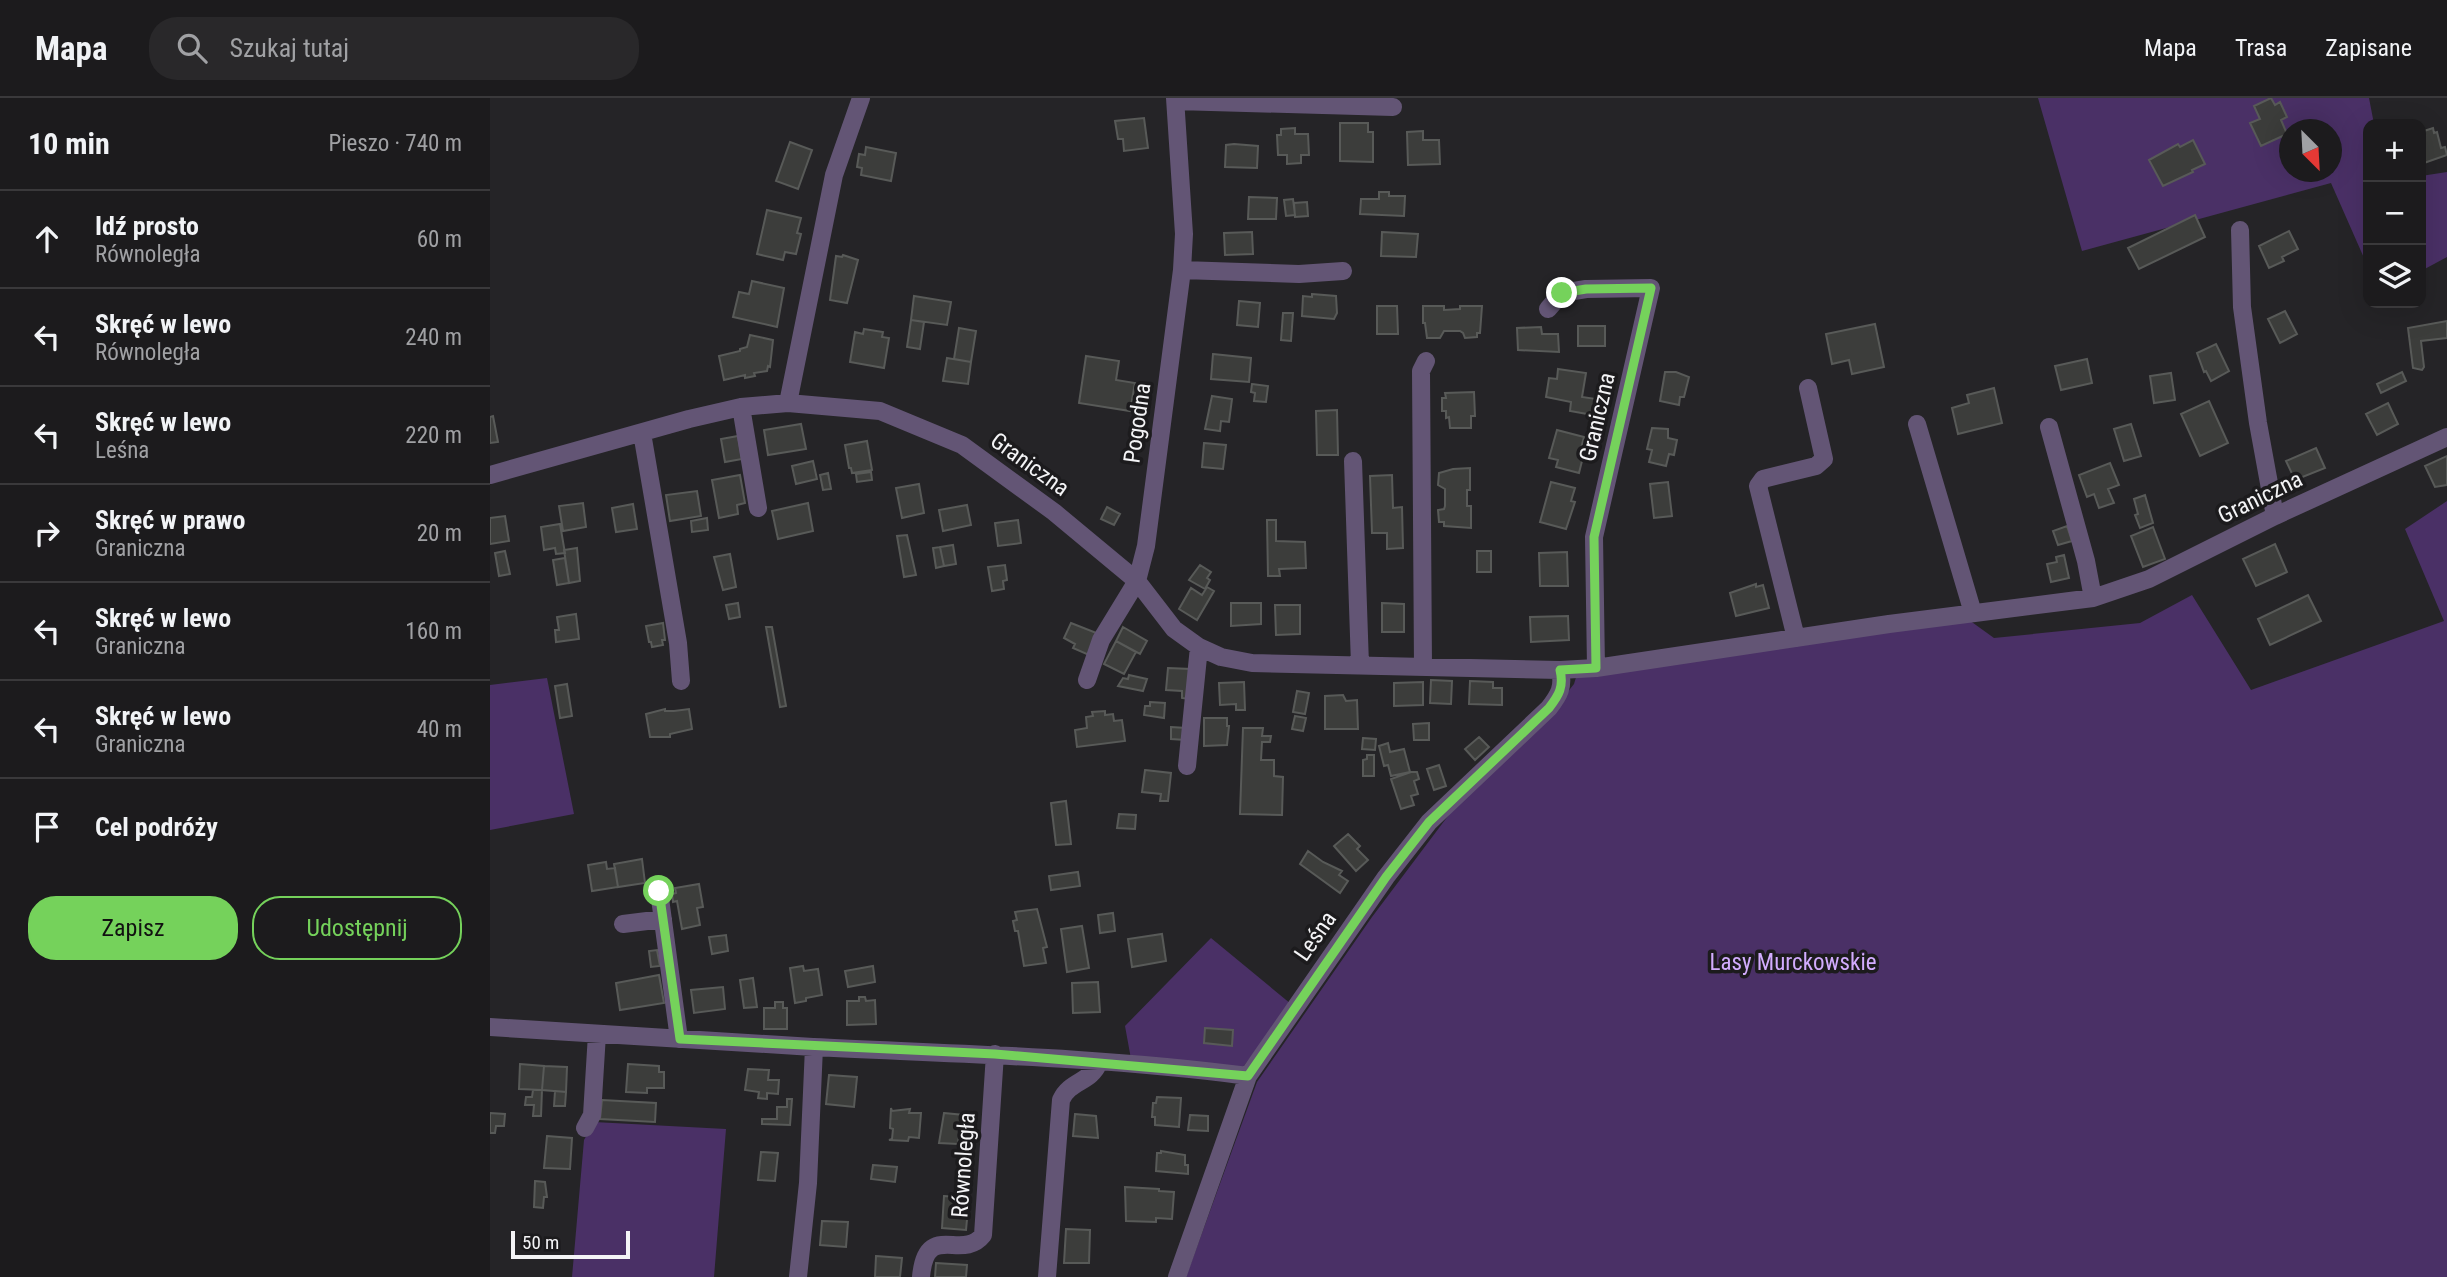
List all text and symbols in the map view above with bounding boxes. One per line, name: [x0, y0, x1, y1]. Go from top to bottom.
search box: [149, 17, 639, 80]
text: Mapa: [35, 29, 107, 68]
icon: search: [173, 29, 211, 67]
text: Szukaj tutaj: [229, 33, 349, 63]
text: Mapa: [2144, 34, 2197, 62]
text: Trasa: [2235, 34, 2287, 62]
text: Zapisane: [2325, 34, 2412, 62]
north arrow: [2279, 119, 2342, 182]
map controls: [2363, 119, 2426, 308]
button: +: [2363, 119, 2426, 182]
text: 10 min: [28, 126, 110, 161]
text: Pieszo · 740 m: [328, 130, 462, 157]
button: −: [2363, 182, 2426, 245]
text: Idź prosto: [95, 211, 199, 241]
icon: ahead: [28, 220, 66, 258]
text: 60 m: [417, 226, 462, 253]
text: Równoległa: [95, 241, 201, 268]
button: layers: [2363, 245, 2426, 308]
route end: [1546, 277, 1577, 308]
text: Skręć w lewo: [95, 309, 231, 339]
icon: left: [28, 318, 66, 356]
text: 240 m: [405, 324, 462, 351]
text: Równoległa: [95, 339, 201, 366]
street label: Graniczna: [1574, 370, 1621, 464]
street label: Pogodna: [1119, 381, 1156, 465]
text: Skręć w lewo: [95, 407, 231, 437]
icon: left: [28, 416, 66, 454]
text: 220 m: [405, 422, 462, 449]
street label: Graniczna: [985, 427, 1074, 502]
text: Leśna: [95, 437, 149, 464]
street label: Graniczna: [2214, 465, 2307, 529]
text: Skręć w prawo: [95, 505, 245, 535]
icon: right: [28, 514, 66, 552]
text: 20 m: [417, 520, 462, 547]
text: Graniczna: [95, 535, 185, 562]
text: Skręć w lewo: [95, 603, 231, 633]
icon: left: [28, 612, 66, 650]
text: 160 m: [405, 618, 462, 645]
text: Graniczna: [95, 633, 185, 660]
text: Skręć w lewo: [95, 701, 231, 731]
icon: left: [28, 710, 66, 748]
text: 40 m: [417, 716, 462, 743]
text: Graniczna: [95, 731, 185, 758]
icon: arrive: [28, 808, 66, 846]
text: Cel podróży: [95, 812, 218, 842]
route start: [643, 875, 674, 906]
button: Zapisz: [28, 896, 238, 960]
button: Udostępnij: [252, 896, 462, 960]
street label: Leśna: [1289, 906, 1342, 966]
park label: Lasy Murckowskie: [1710, 949, 1877, 976]
street label: Równoległa: [946, 1111, 981, 1219]
scale bar: [511, 1228, 630, 1260]
text: 50 m: [522, 1231, 559, 1254]

